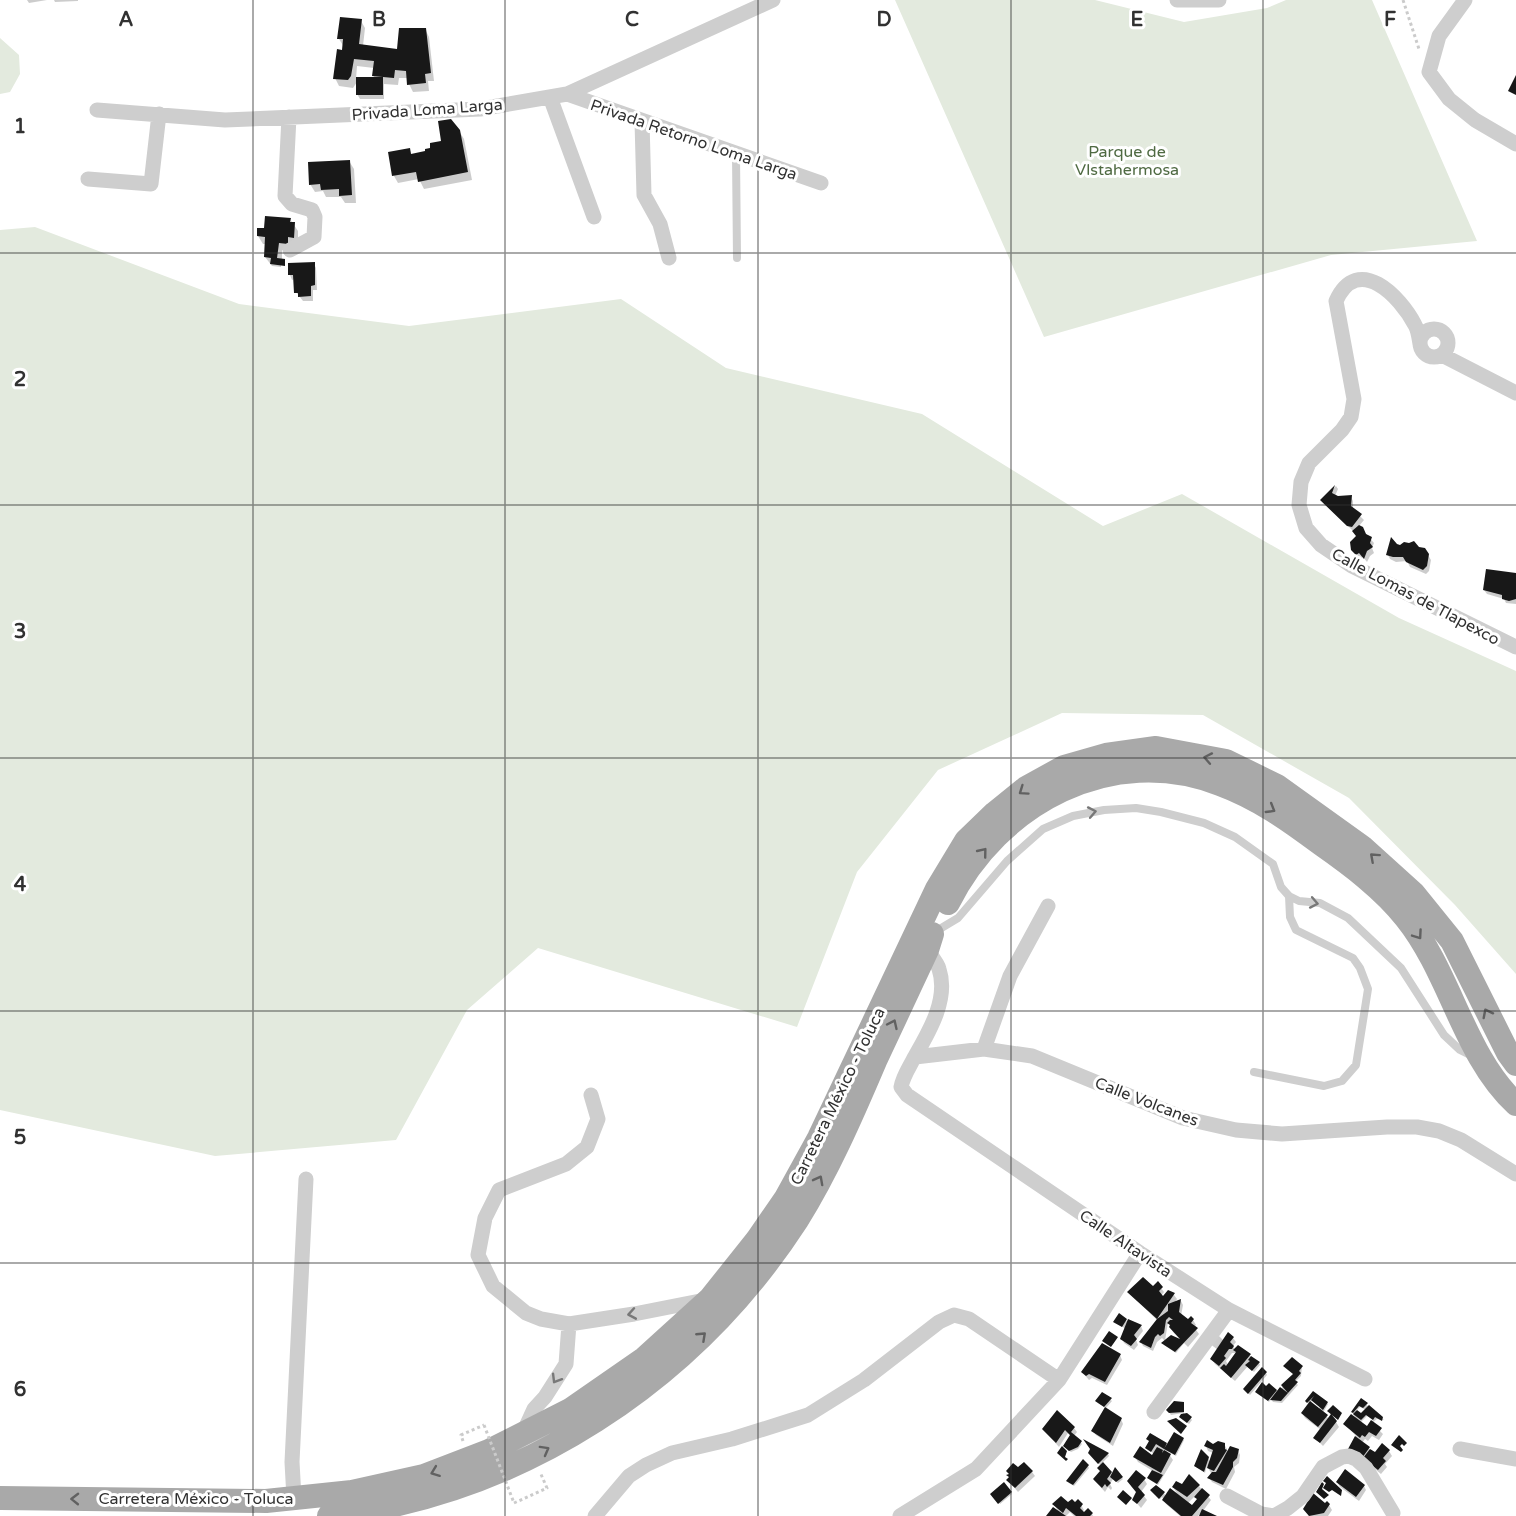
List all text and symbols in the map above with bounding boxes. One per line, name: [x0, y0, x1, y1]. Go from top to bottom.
text: A: [119, 8, 134, 32]
text: B: [372, 8, 386, 32]
text: C: [625, 8, 639, 32]
text: D: [876, 8, 892, 32]
text: E: [1131, 8, 1144, 32]
text: F: [1384, 8, 1396, 32]
street label: Privada Loma Larga: [351, 95, 503, 125]
street label: Privada Retorno Loma Larga: [588, 95, 800, 185]
text: 1: [14, 115, 26, 139]
park label: Parque de VIstahermosa: [1075, 142, 1179, 180]
text: 2: [14, 368, 26, 392]
street label: Calle Lomas de Tlapexco: [1328, 544, 1503, 650]
text: 3: [14, 620, 26, 644]
one-way arrow: [1203, 752, 1213, 765]
one-way arrow: [1018, 784, 1029, 795]
one-way arrow: [1265, 802, 1275, 813]
one-way arrow: [1086, 806, 1096, 819]
one-way arrow: [975, 848, 986, 859]
one-way arrow: [1370, 853, 1381, 864]
text: 4: [14, 873, 27, 897]
one-way arrow: [1309, 896, 1319, 909]
one-way arrow: [1411, 928, 1422, 939]
street label: Carretera México - Toluca: [786, 1004, 890, 1188]
one-way arrow: [1483, 1009, 1494, 1020]
one-way arrow: [885, 1019, 897, 1030]
street label: Calle Volcanes: [1092, 1073, 1201, 1131]
text: 5: [14, 1126, 26, 1150]
one-way arrow: [812, 1176, 823, 1187]
street label: Calle Altavista: [1075, 1206, 1175, 1282]
one-way arrow: [628, 1308, 637, 1320]
one-way arrow: [696, 1332, 706, 1343]
one-way arrow: [552, 1373, 563, 1383]
text: 6: [14, 1378, 26, 1402]
one-way arrow: [539, 1446, 549, 1457]
one-way arrow: [430, 1465, 441, 1477]
street label: Carretera México - Toluca: [98, 1489, 294, 1509]
one-way arrow: [70, 1493, 79, 1505]

